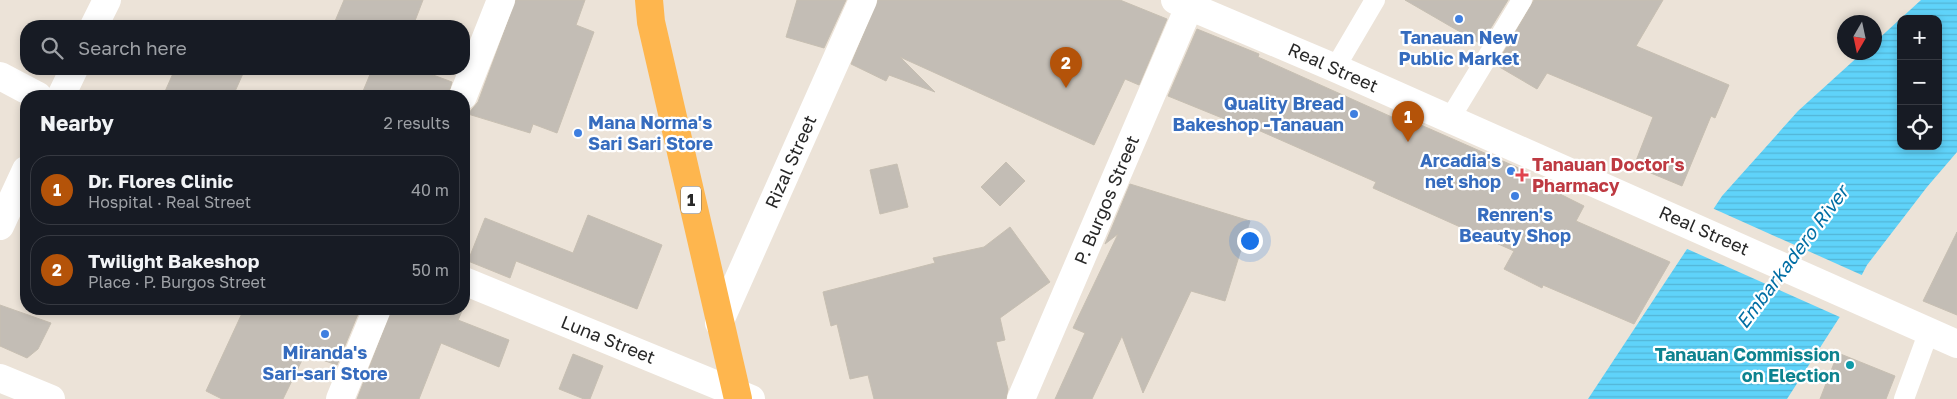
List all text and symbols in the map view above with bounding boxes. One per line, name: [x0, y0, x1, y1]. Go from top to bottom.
marker: Tanauan New Public Market: [1453, 13, 1465, 25]
north arrow: [1837, 15, 1882, 60]
map controls: [1897, 15, 1942, 150]
button: +: [1897, 15, 1942, 60]
search box: [20, 20, 470, 75]
place label: Tanauan New Public Market: [1399, 26, 1519, 69]
icon: search: [38, 34, 66, 62]
text: Search here: [78, 36, 187, 59]
street label: Real Street: [1285, 37, 1382, 97]
pin: 2: [1050, 47, 1082, 88]
button: −: [1897, 60, 1942, 105]
place label: Quality Bread Bakeshop -Tanauan: [1172, 92, 1344, 135]
pin: 1: [1392, 101, 1424, 142]
button: locate: [1897, 105, 1942, 150]
marker: Quality Bread Bakeshop -Tanauan: [1348, 108, 1360, 120]
text: Nearby: [40, 110, 114, 136]
place label: Mana Norma's Sari Sari Store: [588, 111, 714, 154]
street label: Rizal Street: [760, 111, 820, 212]
text: 2 results: [384, 113, 450, 133]
marker: Mana Norma's Sari Sari Store: [572, 127, 584, 139]
street label: P. Burgos Street: [1069, 132, 1143, 267]
place label: Arcadia's net shop: [1420, 149, 1501, 192]
place label: Tanauan Doctor's Pharmacy: [1532, 153, 1685, 196]
marker: Arcadia's net shop: [1505, 165, 1517, 177]
text: Dr. Flores Clinic: [88, 169, 233, 192]
marker: Tanauan Doctor's Pharmacy: [1516, 169, 1528, 181]
water label: Embarkadero River: [1731, 179, 1854, 332]
text: 1: [53, 180, 61, 200]
text: 40 m: [411, 180, 449, 200]
road number: 1: [681, 186, 701, 214]
marker: Renren's Beauty Shop: [1509, 190, 1521, 202]
text: Hospital · Real Street: [88, 192, 251, 212]
street label: Real Street: [1656, 200, 1753, 260]
place label: Renren's Beauty Shop: [1459, 203, 1571, 246]
your location: [1237, 228, 1263, 254]
text: Twilight Bakeshop: [88, 249, 259, 272]
text: 2: [52, 260, 62, 280]
text: 50 m: [412, 260, 449, 280]
text: Place · P. Burgos Street: [88, 272, 266, 292]
street label: Luna Street: [558, 310, 659, 368]
marker: Miranda's Sari-sari Store: [319, 328, 331, 340]
place label: Miranda's Sari-sari Store: [262, 341, 388, 384]
place label: Tanauan Commission on Election: [1655, 343, 1840, 386]
marker: Tanauan Commission on Election: [1844, 359, 1856, 371]

